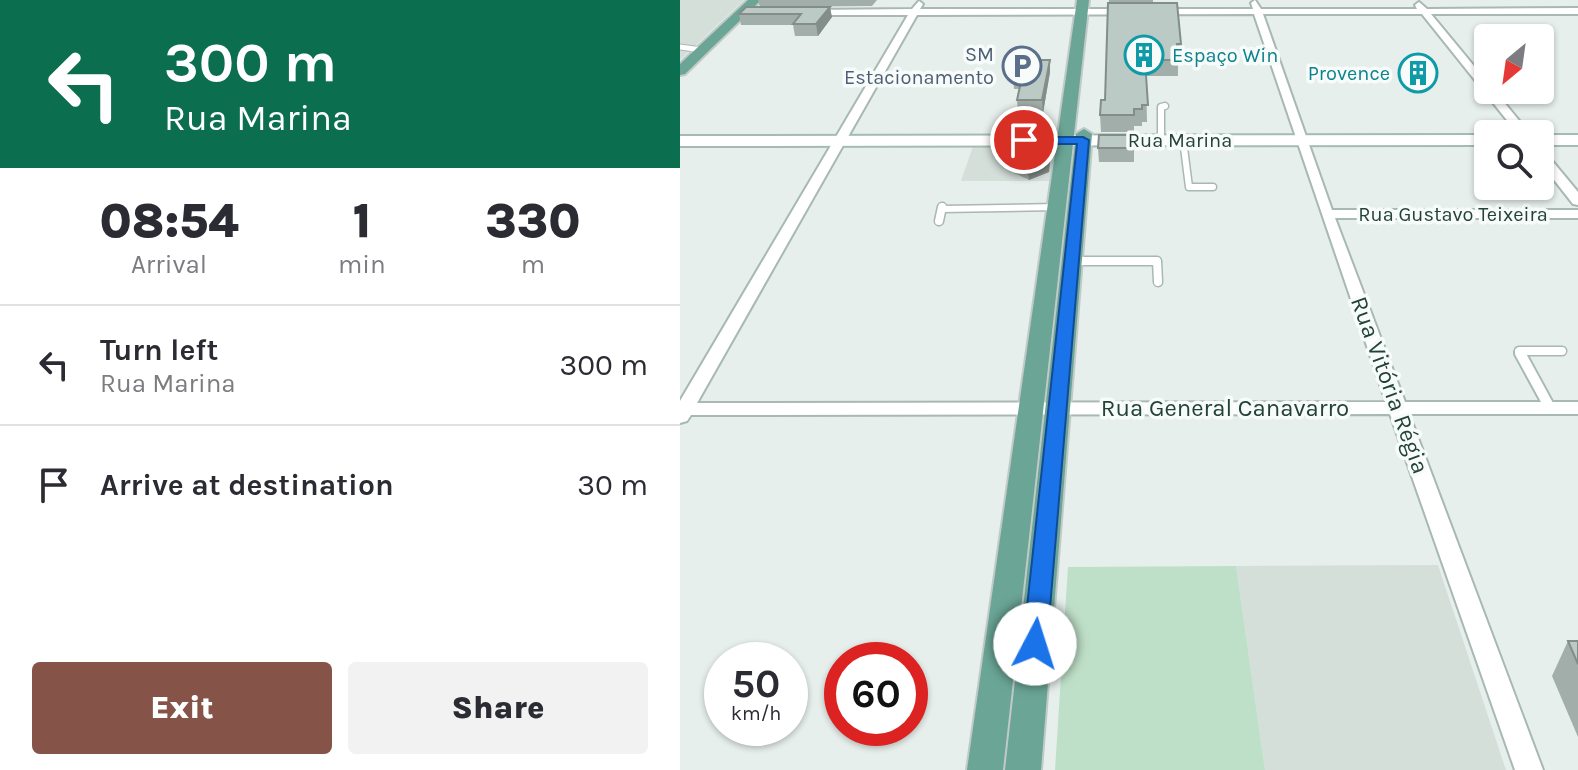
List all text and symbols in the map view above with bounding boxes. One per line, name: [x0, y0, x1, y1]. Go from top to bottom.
north arrow: [1474, 24, 1554, 104]
map controls: [1474, 24, 1554, 200]
text: 300 m: [164, 30, 337, 95]
icon: left: [32, 32, 136, 136]
building icon: Espaço Win: [1123, 34, 1165, 76]
place label: SM Estacionamento: [844, 43, 994, 89]
place label: Espaço Win: [1172, 44, 1278, 67]
parking icon: SM Estacionamento: [1001, 45, 1043, 87]
building icon: Provence: [1397, 52, 1439, 94]
place label: Provence: [1308, 62, 1390, 85]
text: Rua Marina: [164, 97, 352, 139]
pin: [990, 106, 1058, 174]
icon: arrive: [1002, 118, 1046, 162]
button: search: [1474, 120, 1554, 200]
street label: Rua Marina: [1128, 129, 1232, 152]
text: 08:54: [99, 193, 239, 249]
text: 1: [353, 193, 371, 249]
text: 330: [485, 193, 581, 249]
street label: Rua Gustavo Teixeira: [1358, 203, 1548, 226]
text: Arrival: [131, 249, 207, 280]
text: min: [338, 249, 386, 280]
text: m: [521, 249, 545, 280]
street label: Rua Vitória Régia: [1345, 293, 1435, 477]
text: Turn left: [100, 332, 218, 368]
icon: left: [32, 343, 76, 387]
text: 300 m: [559, 347, 648, 383]
text: Rua Marina: [100, 368, 236, 399]
street label: Rua General Canavarro: [1101, 394, 1349, 422]
icon: arrive: [32, 463, 76, 507]
text: Arrive at destination: [100, 467, 394, 503]
text: 30 m: [577, 467, 648, 503]
position arrow: [993, 602, 1077, 686]
speed limit sign: 60: [824, 642, 928, 746]
text: 50: [732, 660, 780, 707]
button: Exit: [32, 662, 332, 754]
button: Share: [348, 662, 648, 754]
text: km/h: [731, 702, 781, 725]

